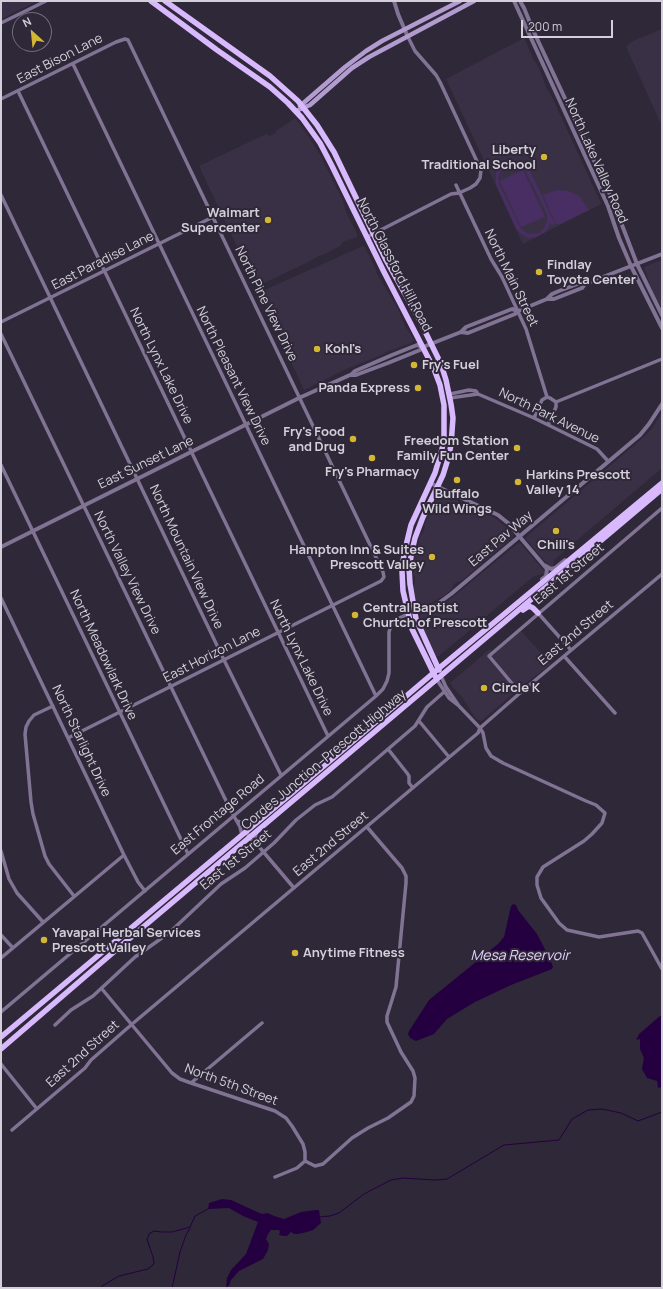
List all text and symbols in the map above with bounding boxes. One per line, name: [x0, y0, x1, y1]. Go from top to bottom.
north arrow: [12, 12, 52, 52]
scale bar: [523, 12, 615, 38]
text: N: [20, 13, 34, 30]
text: 200 m: [528, 18, 562, 35]
street label: East Bison Lane: [14, 31, 106, 87]
street label: North Lake Valley Road: [561, 96, 631, 226]
place label: Liberty Traditional School: [422, 142, 536, 173]
marker: Liberty Traditional School: [539, 152, 549, 162]
street label: North Glassford Hill Road: [353, 195, 435, 335]
place label: Walmart Supercenter: [181, 205, 260, 236]
marker: Walmart Supercenter: [263, 215, 273, 225]
street label: North Main Street: [481, 227, 541, 329]
street label: East Paradise Lane: [49, 228, 157, 294]
street label: North Pine View Drive: [231, 244, 301, 364]
place label: Findlay Toyota Center: [547, 257, 636, 288]
marker: Findlay Toyota Center: [534, 267, 544, 277]
street label: North Pleasant View Drive: [192, 304, 274, 448]
street label: North Lynx Lake Drive: [126, 305, 196, 427]
place label: Kohl's: [325, 341, 361, 357]
marker: Kohl's: [312, 344, 322, 354]
place label: Fry's Fuel: [422, 357, 479, 373]
marker: Fry's Fuel: [409, 360, 419, 370]
place label: Panda Express: [318, 380, 410, 396]
marker: Panda Express: [413, 383, 423, 393]
street label: North Park Avenue: [496, 385, 602, 447]
place label: Fry's Food and Drug: [283, 424, 345, 455]
street label: East Sunset Lane: [96, 433, 196, 493]
place label: Freedom Station Family Fun Center: [397, 433, 509, 464]
marker: Fry's Food and Drug: [348, 434, 358, 444]
marker: Freedom Station Family Fun Center: [512, 443, 522, 453]
marker: Fry's Pharmacy: [367, 453, 377, 463]
place label: Fry's Pharmacy: [325, 464, 419, 480]
place label: Harkins Prescott Valley 14: [526, 467, 630, 498]
marker: Buffalo Wild Wings: [452, 475, 462, 485]
marker: Harkins Prescott Valley 14: [513, 477, 523, 487]
street label: North Mountain View Drive: [146, 482, 226, 632]
place label: Buffalo Wild Wings: [422, 486, 492, 517]
street label: East Pav Way: [466, 508, 536, 570]
street label: North Valley View Drive: [90, 509, 164, 637]
marker: Chili's: [551, 526, 561, 536]
place label: Chili's: [537, 537, 575, 553]
street label: East 1st Street: [531, 540, 607, 608]
place label: Hampton Inn & Suites Prescott Valley: [289, 542, 424, 573]
marker: Hampton Inn & Suites Prescott Valley: [427, 552, 437, 562]
street label: North Meadowlark Drive: [66, 587, 140, 723]
street label: North Lynx Lake Drive: [266, 597, 336, 719]
street label: East 2nd Street: [535, 597, 617, 669]
place label: Central Baptist Churtch of Prescott: [363, 600, 487, 631]
marker: Central Baptist Churtch of Prescott: [350, 610, 360, 620]
street label: East Horizon Lane: [161, 624, 263, 686]
place label: Circle K: [492, 680, 540, 696]
street label: North Starlight Drive: [48, 683, 114, 799]
marker: Circle K: [479, 683, 489, 693]
street label: Cordes Junction–Prescott Highway: [239, 687, 409, 833]
street label: East Frontage Road: [168, 771, 268, 859]
street label: East 2nd Street: [290, 808, 372, 880]
street label: East 1st Street: [197, 827, 275, 893]
place label: Yavapai Herbal Services Prescott Valley: [52, 925, 201, 956]
marker: Yavapai Herbal Services Prescott Valley: [39, 935, 49, 945]
place label: Anytime Fitness: [303, 945, 405, 961]
marker: Anytime Fitness: [290, 948, 300, 958]
water label: Mesa Reservoir: [471, 948, 569, 964]
street label: East 2nd Street: [43, 1017, 123, 1091]
street label: North 5th Street: [182, 1061, 280, 1109]

